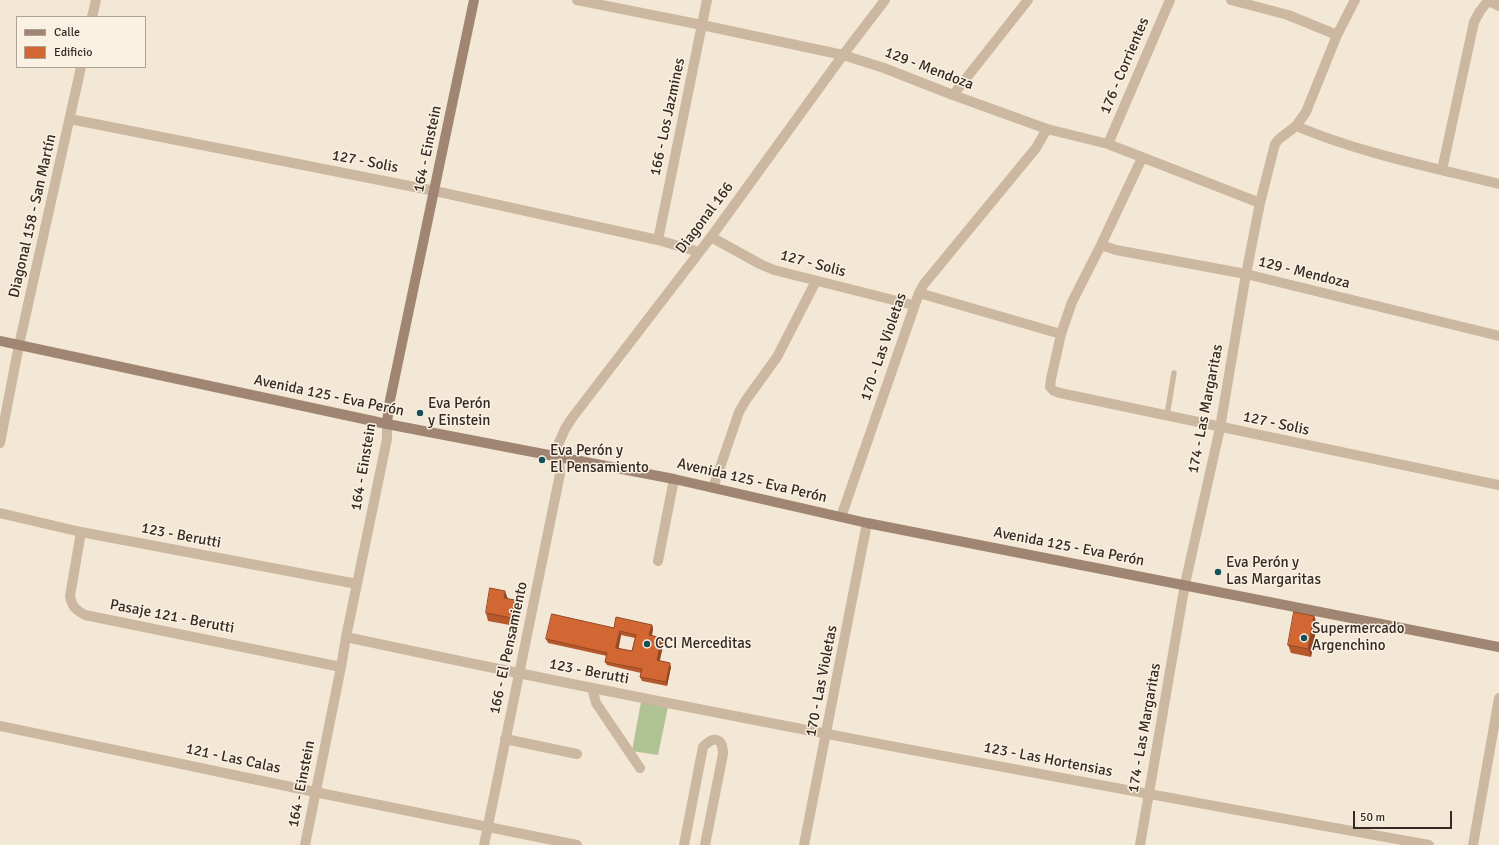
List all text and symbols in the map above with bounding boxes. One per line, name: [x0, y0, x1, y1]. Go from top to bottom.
street label: 176 - Corrientes: [1097, 15, 1153, 117]
legend: [16, 16, 146, 68]
text: Calle: [54, 25, 80, 40]
street label: 129 - Mendoza: [882, 44, 976, 94]
text: Edificio: [54, 45, 92, 60]
street label: 166 - Los Jazmines: [647, 56, 689, 178]
street label: 164 - Einstein: [410, 104, 446, 194]
street label: Diagonal 158 - San Martín: [5, 132, 61, 300]
street label: 127 - Solis: [330, 147, 400, 177]
street label: Diagonal 166: [672, 179, 738, 257]
street label: 127 - Solis: [778, 247, 848, 281]
street label: 129 - Mendoza: [1256, 253, 1352, 293]
street label: 170 - Las Violetas: [857, 291, 911, 403]
street label: 174 - Las Margaritas: [1185, 343, 1227, 475]
street label: Avenida 125 - Eva Perón: [252, 371, 406, 421]
place label: Eva Perón y Einstein: [428, 395, 491, 430]
marker: Eva Perón y Einstein: [415, 408, 425, 418]
street label: 127 - Solis: [1241, 408, 1311, 440]
street label: 164 - Einstein: [347, 422, 381, 512]
place label: Eva Perón y El Pensamiento: [550, 442, 649, 477]
marker: Eva Perón y El Pensamiento: [537, 455, 547, 465]
street label: Avenida 125 - Eva Perón: [675, 455, 829, 507]
street label: 123 - Berutti: [139, 519, 223, 553]
street label: Avenida 125 - Eva Perón: [992, 524, 1146, 570]
place label: Eva Perón y Las Margaritas: [1226, 554, 1321, 589]
marker: Eva Perón y Las Margaritas: [1213, 567, 1223, 577]
street label: 166 - El Pensamiento: [486, 580, 532, 716]
street label: Pasaje 121 - Berutti: [108, 596, 236, 638]
place label: Supermercado Argenchino: [1312, 620, 1405, 655]
street label: 170 - Las Violetas: [802, 624, 842, 738]
marker: Supermercado Argenchino: [1299, 633, 1309, 643]
place label: CCI Merceditas: [655, 635, 751, 653]
marker: CCI Merceditas: [642, 639, 652, 649]
street label: 123 - Berutti: [547, 655, 631, 689]
street label: 174 - Las Margaritas: [1125, 662, 1165, 794]
street label: 164 - Einstein: [285, 739, 319, 829]
street label: 123 - Las Hortensias: [982, 739, 1114, 781]
street label: 121 - Las Calas: [184, 740, 282, 778]
scale bar: [1355, 803, 1454, 829]
text: 50 m: [1360, 810, 1385, 825]

